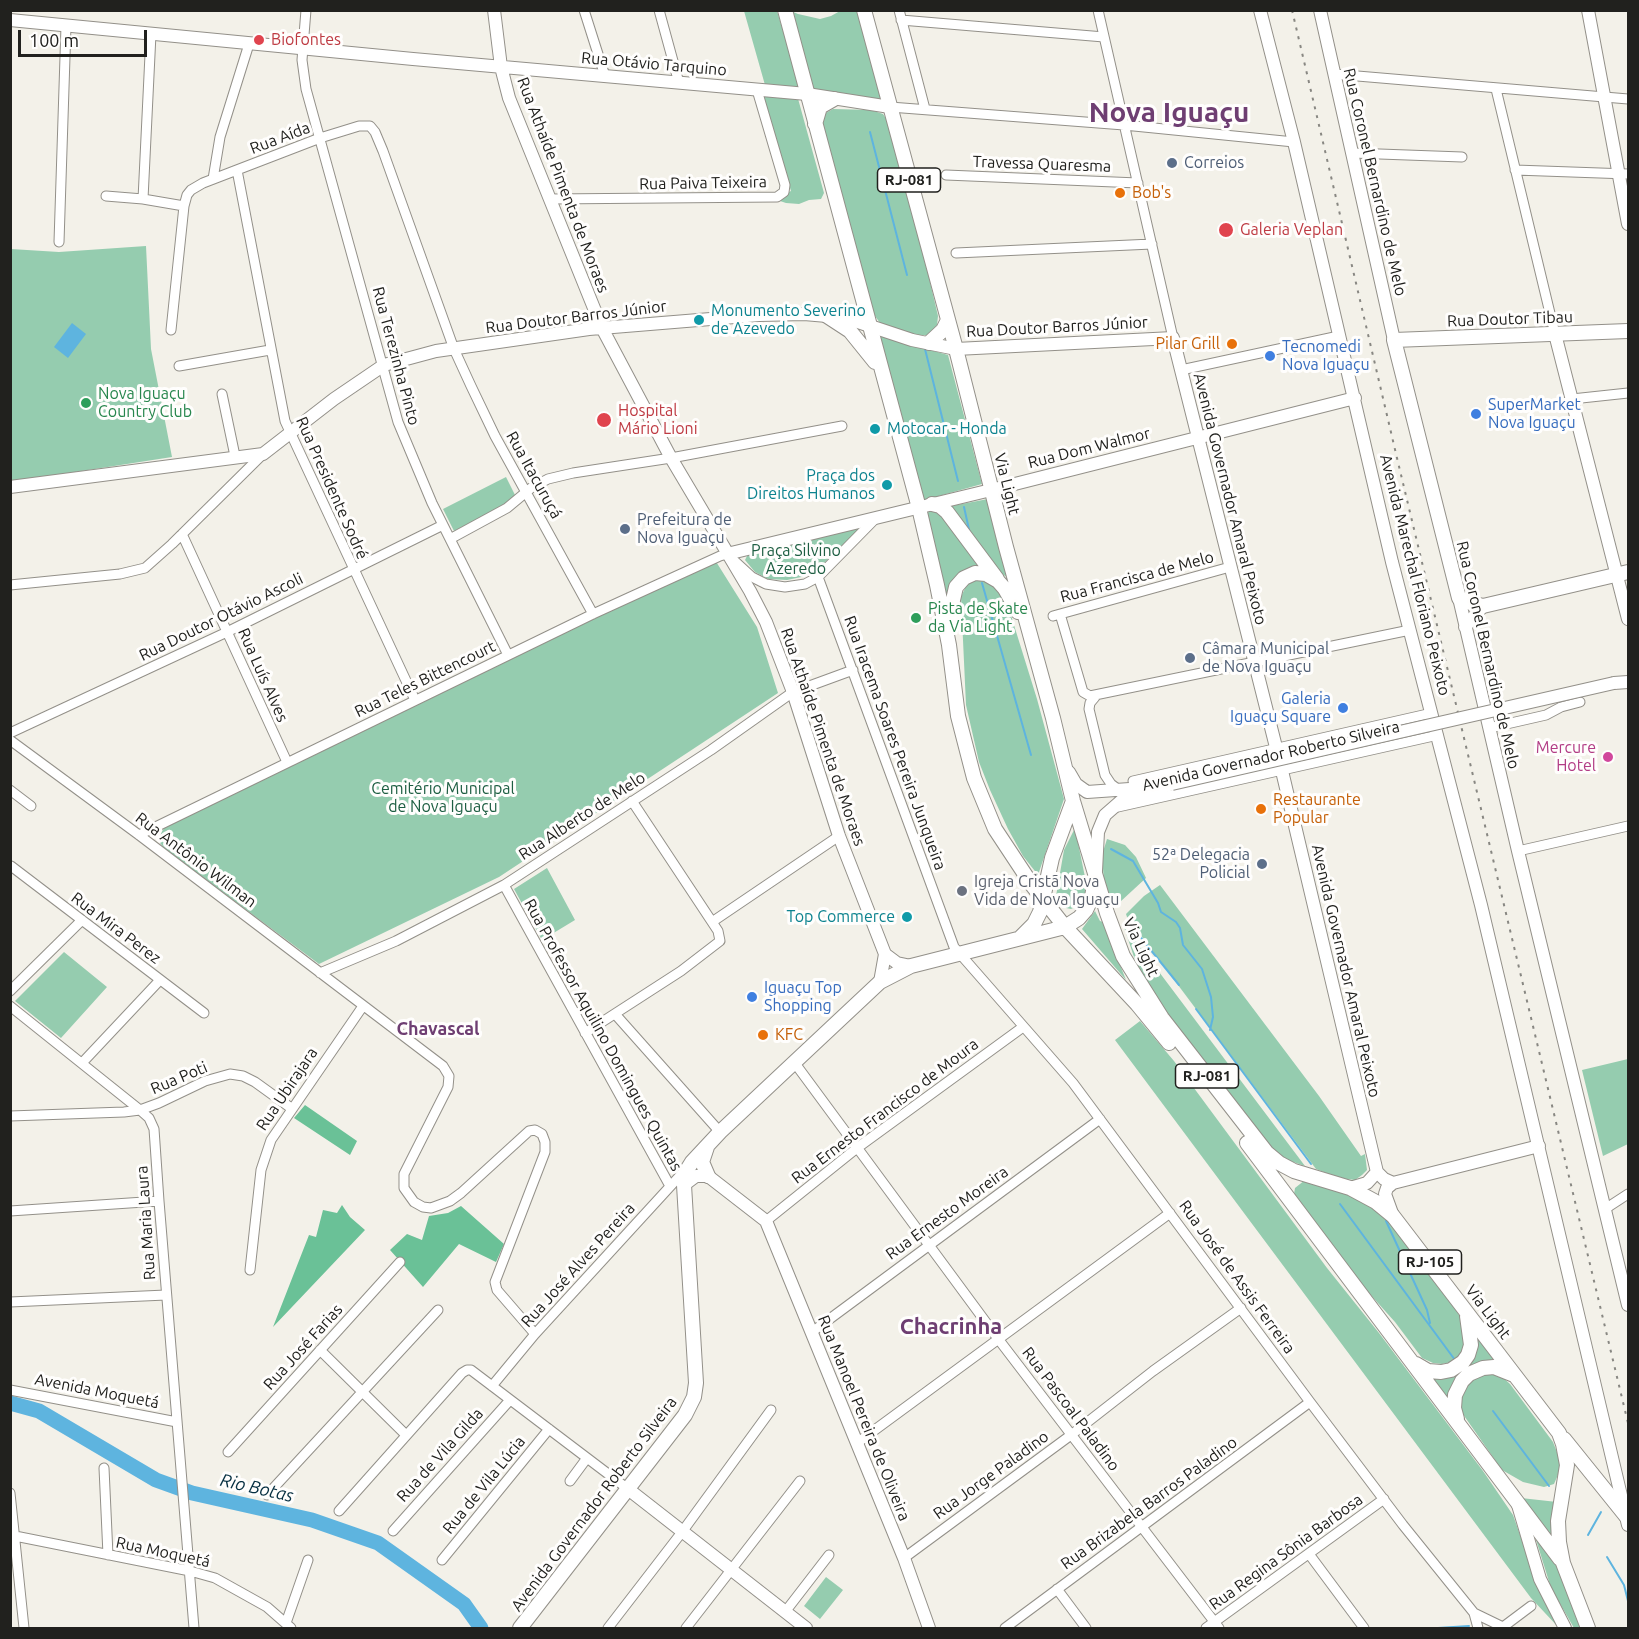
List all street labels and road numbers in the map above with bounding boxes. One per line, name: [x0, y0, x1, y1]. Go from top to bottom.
street label: Rua Otávio Tarquino: [580, 48, 728, 80]
street label: Rua Coronel Bernardino de Melo: [1339, 66, 1411, 298]
street label: Rua Athaíde Pimenta de Moraes: [513, 75, 613, 295]
street label: Rua Aída: [247, 118, 313, 158]
street label: Travessa Quaresma: [972, 152, 1112, 176]
road number: RJ-081: [878, 168, 940, 192]
street label: Rua Paiva Teixeira: [639, 172, 767, 194]
street label: Rua Terezinha Pinto: [368, 285, 424, 427]
street label: Rua Doutor Barros Júnior: [484, 296, 668, 338]
street label: Rua Doutor Tibau: [1447, 307, 1573, 331]
street label: Rua Doutor Barros Júnior: [966, 313, 1148, 341]
street label: Avenida Governador Amaral Peixoto: [1189, 371, 1271, 627]
street label: Rua Presidente Sodré: [292, 414, 372, 562]
street label: Rua Dom Walmor: [1026, 424, 1152, 472]
street label: Rua Itacuruçá: [502, 428, 566, 522]
street label: Via Light: [990, 451, 1024, 517]
street label: Avenida Marechal Floriano Peixoto: [1376, 452, 1454, 698]
street label: Rua Coronel Bernardino de Melo: [1452, 539, 1524, 771]
street label: Rua Francisca de Melo: [1058, 547, 1216, 607]
street label: Rua Doutor Otávio Ascoli: [136, 569, 306, 665]
street label: Rua Iracema Soares Pereira Junqueira: [840, 613, 950, 873]
street label: Rua Luís Alves: [234, 625, 292, 725]
street label: Rua Athaíde Pimenta de Moraes: [777, 625, 869, 849]
street label: Rua Teles Bittencourt: [351, 637, 499, 721]
street label: Avenida Governador Roberto Silveira: [1140, 717, 1402, 795]
street label: Rua Alberto de Melo: [515, 768, 649, 864]
street label: Rua Antônio Wilman: [132, 808, 260, 912]
street label: Avenida Governador Amaral Peixoto: [1308, 843, 1384, 1099]
street label: Rua Mira Perez: [67, 888, 165, 968]
street label: Rua Professor Aquilino Domingues Quintas: [520, 896, 686, 1174]
street label: Via Light: [1119, 914, 1163, 980]
street label: Rua Ernesto Francisco de Moura: [788, 1034, 982, 1188]
street label: Rua Ubirajara: [252, 1044, 322, 1134]
street label: Rua Poti: [148, 1057, 210, 1099]
road number: RJ-081: [1176, 1064, 1238, 1088]
street label: Rua Ernesto Moreira: [882, 1162, 1012, 1264]
street label: Rua Maria Laura: [132, 1165, 160, 1281]
street label: Rua José de Assis Ferreira: [1175, 1197, 1299, 1357]
street label: Rua José Alves Pereira: [517, 1199, 639, 1331]
road number: RJ-105: [1398, 1250, 1462, 1274]
street label: Via Light: [1461, 1281, 1515, 1343]
street label: Rua José Farias: [259, 1300, 347, 1394]
street label: Rua Manoel Pereira de Oliveira: [814, 1312, 914, 1524]
street label: Rua Pascoal Paladino: [1018, 1343, 1124, 1475]
street label: Avenida Moquetá: [33, 1370, 161, 1412]
street label: Avenida Governador Roberto Silveira: [507, 1393, 681, 1615]
street label: Rua de Vila Gilda: [393, 1404, 487, 1506]
street label: Rua Jorge Paladino: [930, 1427, 1052, 1523]
street label: Rua de Vila Lúcia: [439, 1432, 529, 1538]
street label: Rua Brizabela Barros Paladino: [1057, 1433, 1241, 1573]
street label: Rua Regina Sônia Barbosa: [1206, 1490, 1366, 1614]
street label: Rua Moquetá: [114, 1533, 212, 1571]

